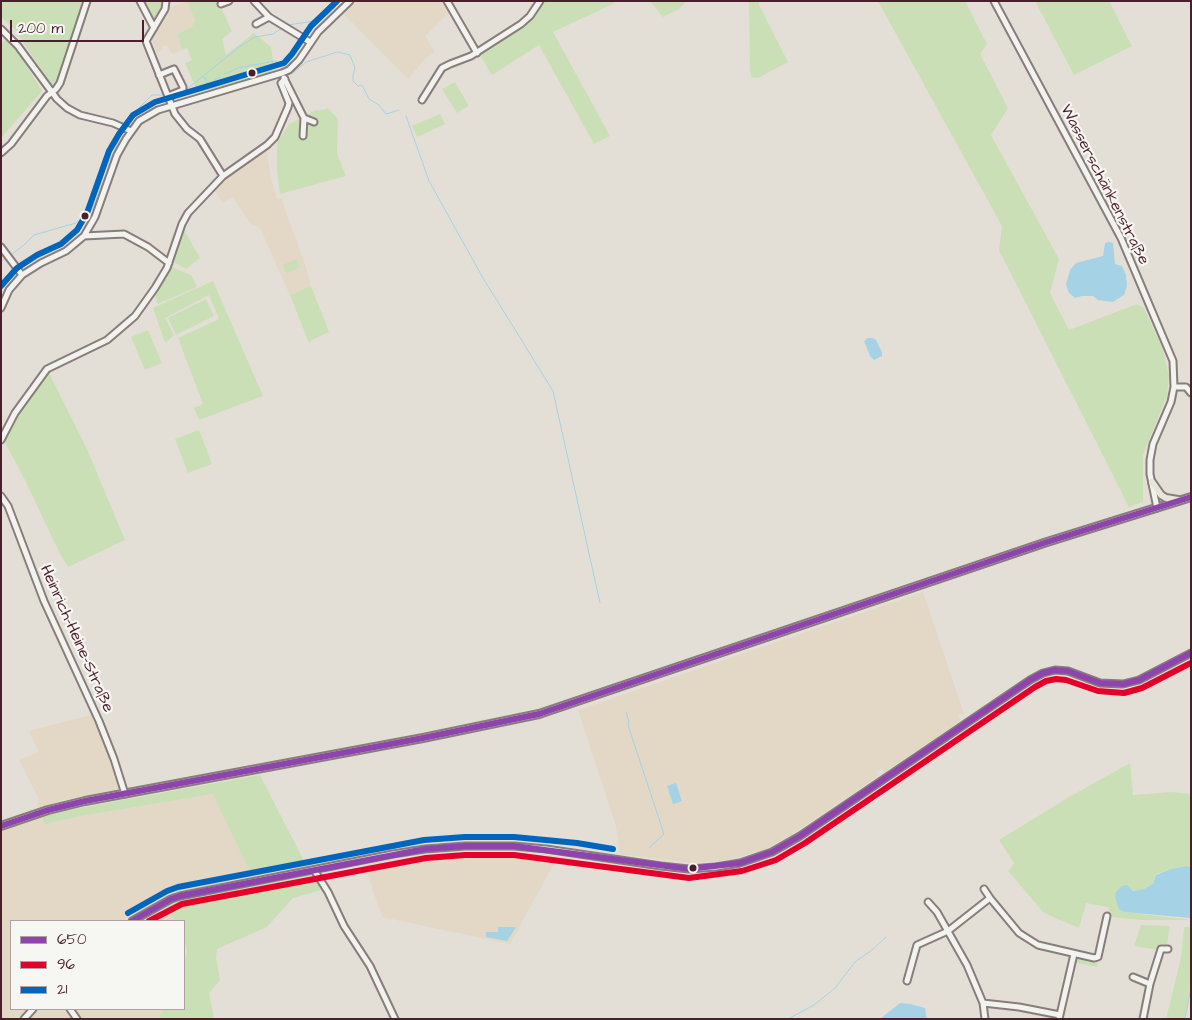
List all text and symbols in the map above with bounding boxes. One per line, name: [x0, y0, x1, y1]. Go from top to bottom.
scale bar: [12, 10, 146, 42]
text: 200 m: [18, 18, 63, 39]
unlabelled marker: [247, 68, 257, 78]
street label: Wasserschänkenstraße: [1055, 102, 1153, 268]
unlabelled marker: [80, 211, 90, 221]
street label: Heinrich-Heine-Straße: [35, 562, 117, 716]
unlabelled marker: [688, 863, 698, 873]
legend: [10, 920, 185, 1010]
text: 650: [57, 929, 87, 950]
text: 96: [57, 954, 75, 975]
text: 21: [57, 979, 68, 1000]

